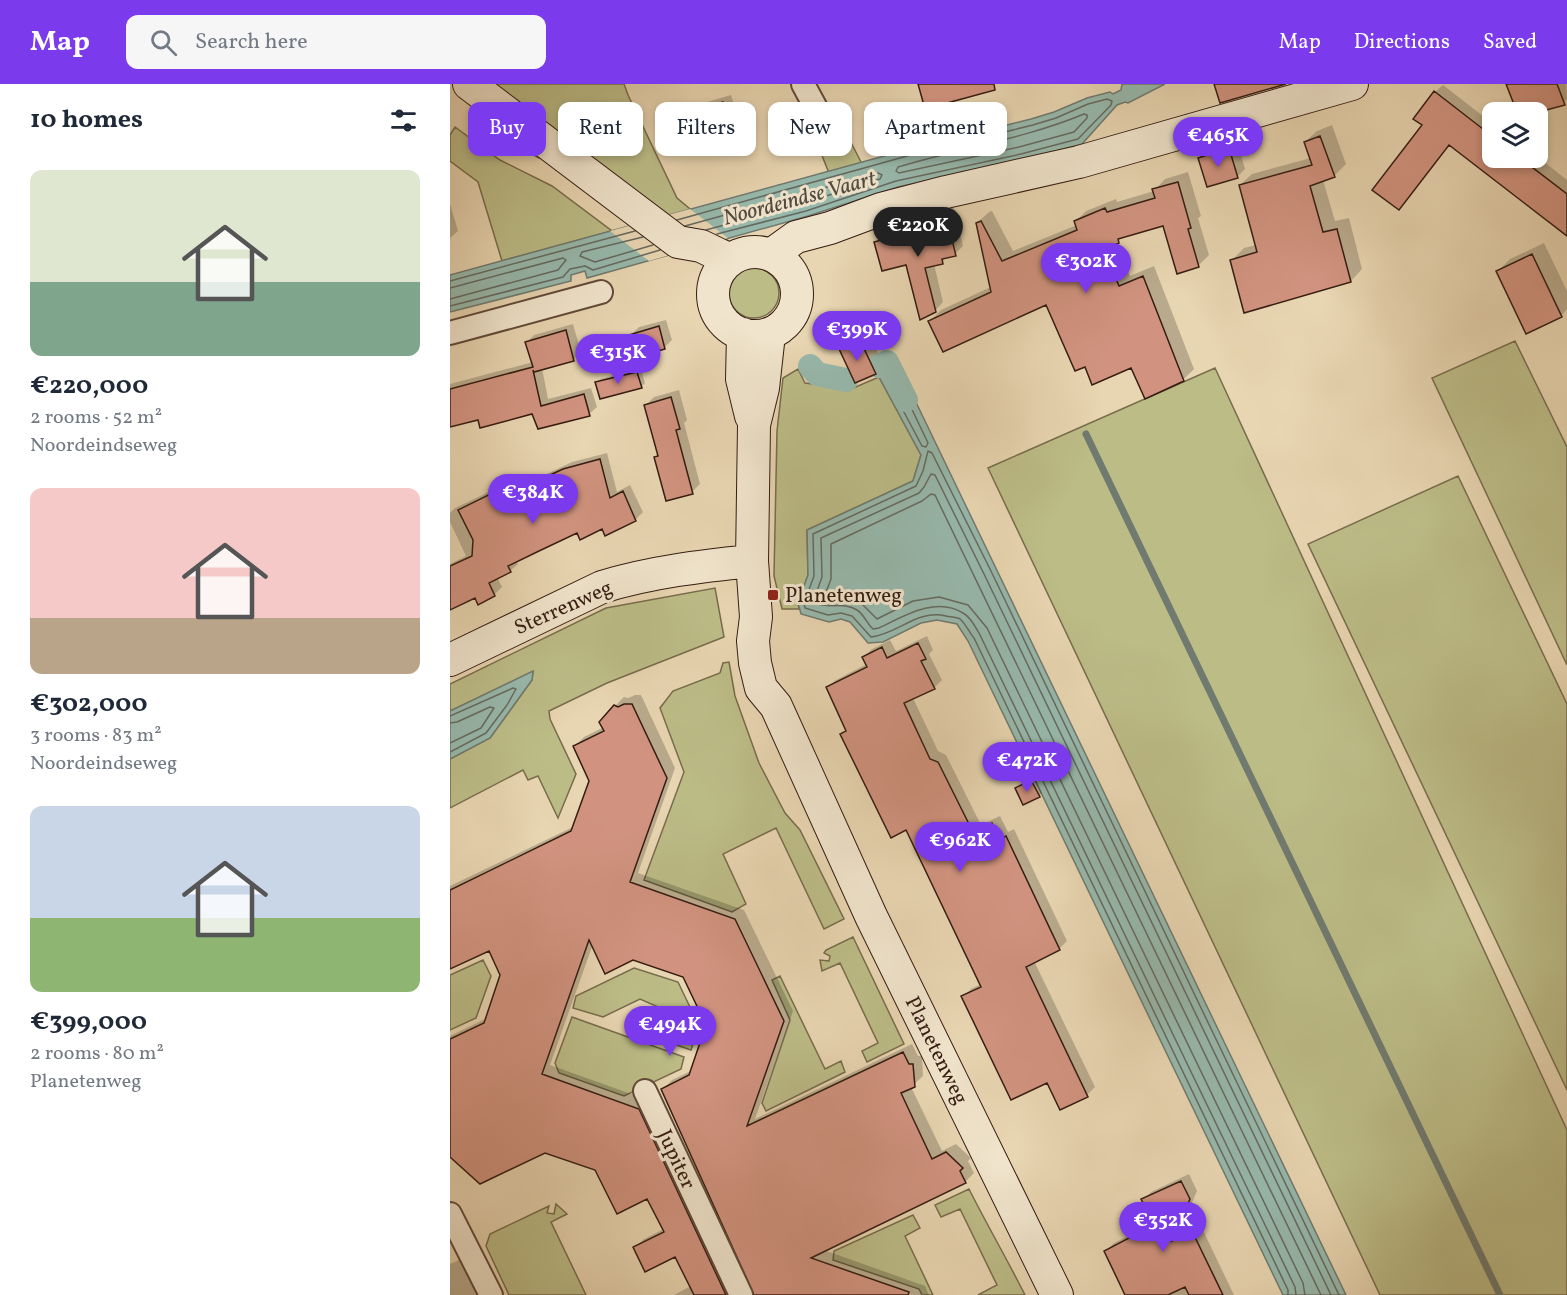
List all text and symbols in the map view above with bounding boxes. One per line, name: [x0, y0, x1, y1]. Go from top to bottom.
search box: [126, 15, 546, 69]
text: Map: [30, 23, 90, 62]
icon: search: [147, 26, 180, 59]
text: Search here: [195, 27, 308, 58]
text: Map: [1279, 28, 1321, 57]
text: Directions: [1354, 28, 1450, 57]
text: Saved: [1483, 28, 1537, 57]
text: 10 homes: [30, 102, 143, 138]
chip: Buy: [468, 102, 546, 156]
chip: Rent: [558, 102, 643, 156]
chip: Filters: [655, 102, 756, 156]
chip: New: [768, 102, 852, 156]
chip: Apartment: [864, 102, 1007, 156]
map controls: [1482, 102, 1548, 168]
button: layers: [1482, 102, 1548, 168]
icon: filters: [387, 104, 420, 137]
pin: €465K: [1176, 117, 1260, 168]
text: €465K: [1187, 122, 1249, 150]
water label: Noordeindse Vaart: [720, 164, 880, 235]
pin: €220K: [876, 207, 960, 258]
icon: home: [171, 209, 279, 317]
text: €220K: [887, 212, 949, 240]
pin: €302K: [1044, 243, 1128, 294]
text: €302K: [1055, 248, 1117, 276]
pin: €399K: [815, 311, 899, 362]
text: €399K: [826, 316, 888, 344]
pin: €315K: [576, 334, 660, 385]
text: €315K: [589, 339, 647, 367]
text: €220,000: [30, 368, 148, 404]
text: 2 rooms · 52 m²: [30, 404, 162, 432]
text: Noordeindseweg: [30, 432, 177, 460]
pin: €384K: [491, 474, 575, 525]
text: €384K: [502, 479, 564, 507]
icon: home: [171, 527, 279, 635]
street label: Sterrenweg: [510, 574, 617, 643]
place label: Planetenweg: [785, 582, 902, 611]
marker: Planetenweg: [766, 588, 780, 602]
text: €302,000: [30, 686, 148, 722]
text: 3 rooms · 83 m²: [30, 722, 162, 750]
pin: €472K: [985, 742, 1069, 793]
text: €472K: [997, 747, 1057, 775]
text: Noordeindseweg: [30, 750, 177, 778]
pin: €962K: [918, 822, 1002, 873]
text: €962K: [929, 827, 991, 855]
icon: home: [171, 845, 279, 953]
street label: Planetenweg: [897, 992, 974, 1110]
text: €399,000: [30, 1004, 147, 1040]
pin: €494K: [628, 1006, 712, 1057]
text: €494K: [638, 1011, 702, 1039]
text: 2 rooms · 80 m²: [30, 1040, 164, 1068]
text: Planetenweg: [30, 1068, 141, 1096]
street label: Jupiter: [649, 1125, 702, 1194]
pin: €352K: [1121, 1202, 1205, 1253]
text: €352K: [1133, 1207, 1193, 1235]

